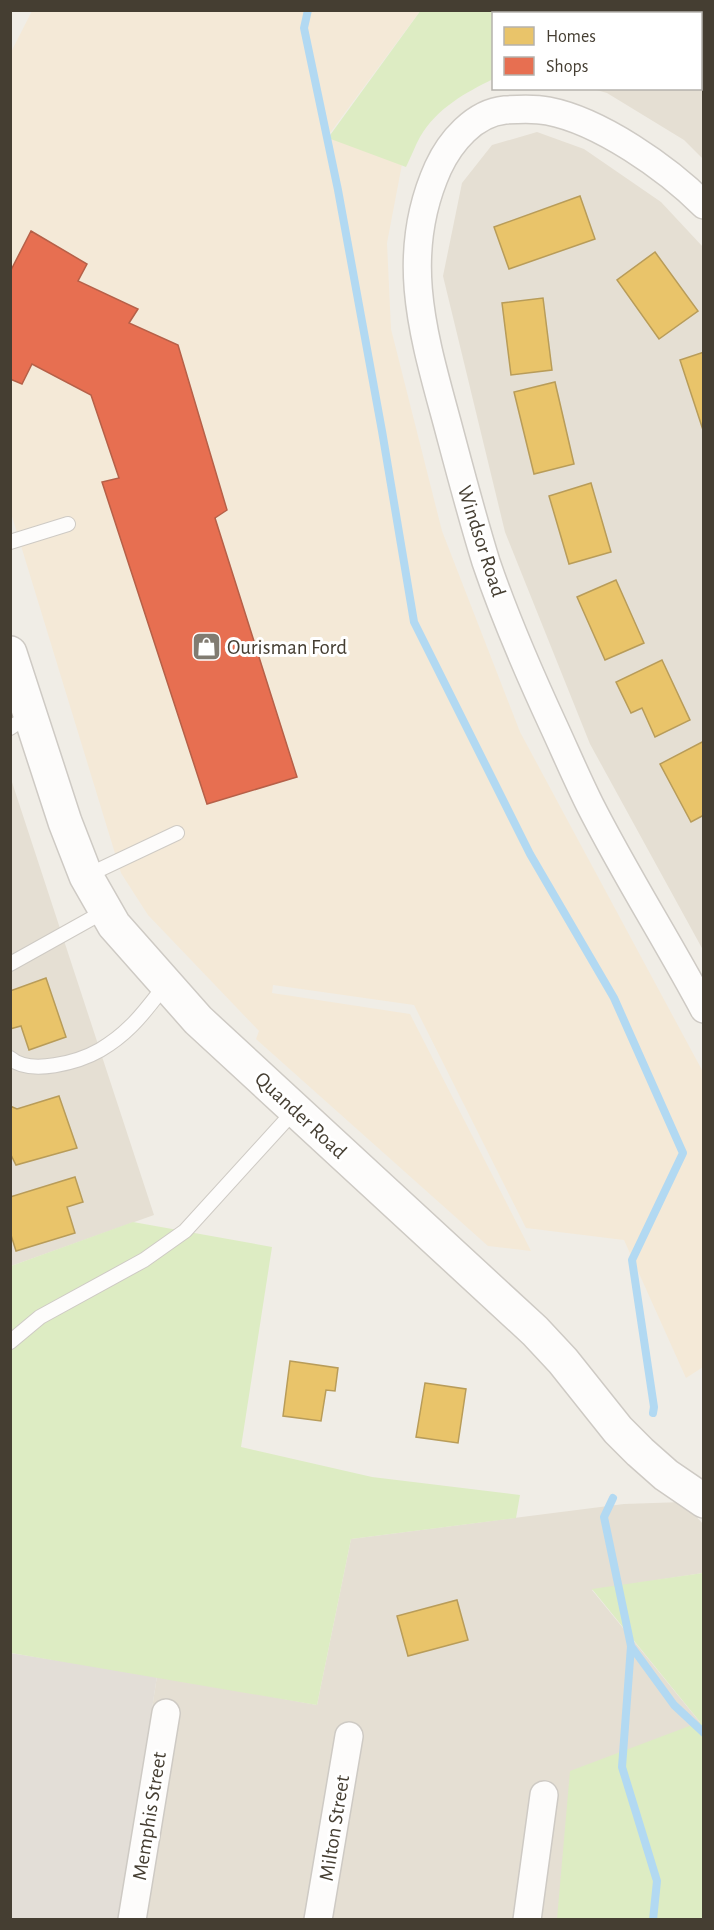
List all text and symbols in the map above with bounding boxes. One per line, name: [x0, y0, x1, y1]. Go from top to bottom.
legend: [492, 12, 702, 90]
text: Homes: [546, 28, 596, 46]
text: Shops: [546, 58, 588, 76]
street label: Windsor Road: [454, 483, 509, 599]
shop icon: Ourisman Ford: [190, 631, 222, 663]
place label: Ourisman Ford: [227, 637, 347, 658]
street label: Quander Road: [251, 1068, 351, 1163]
street label: Memphis Street: [129, 1750, 170, 1882]
street label: Milton Street: [316, 1773, 353, 1883]

